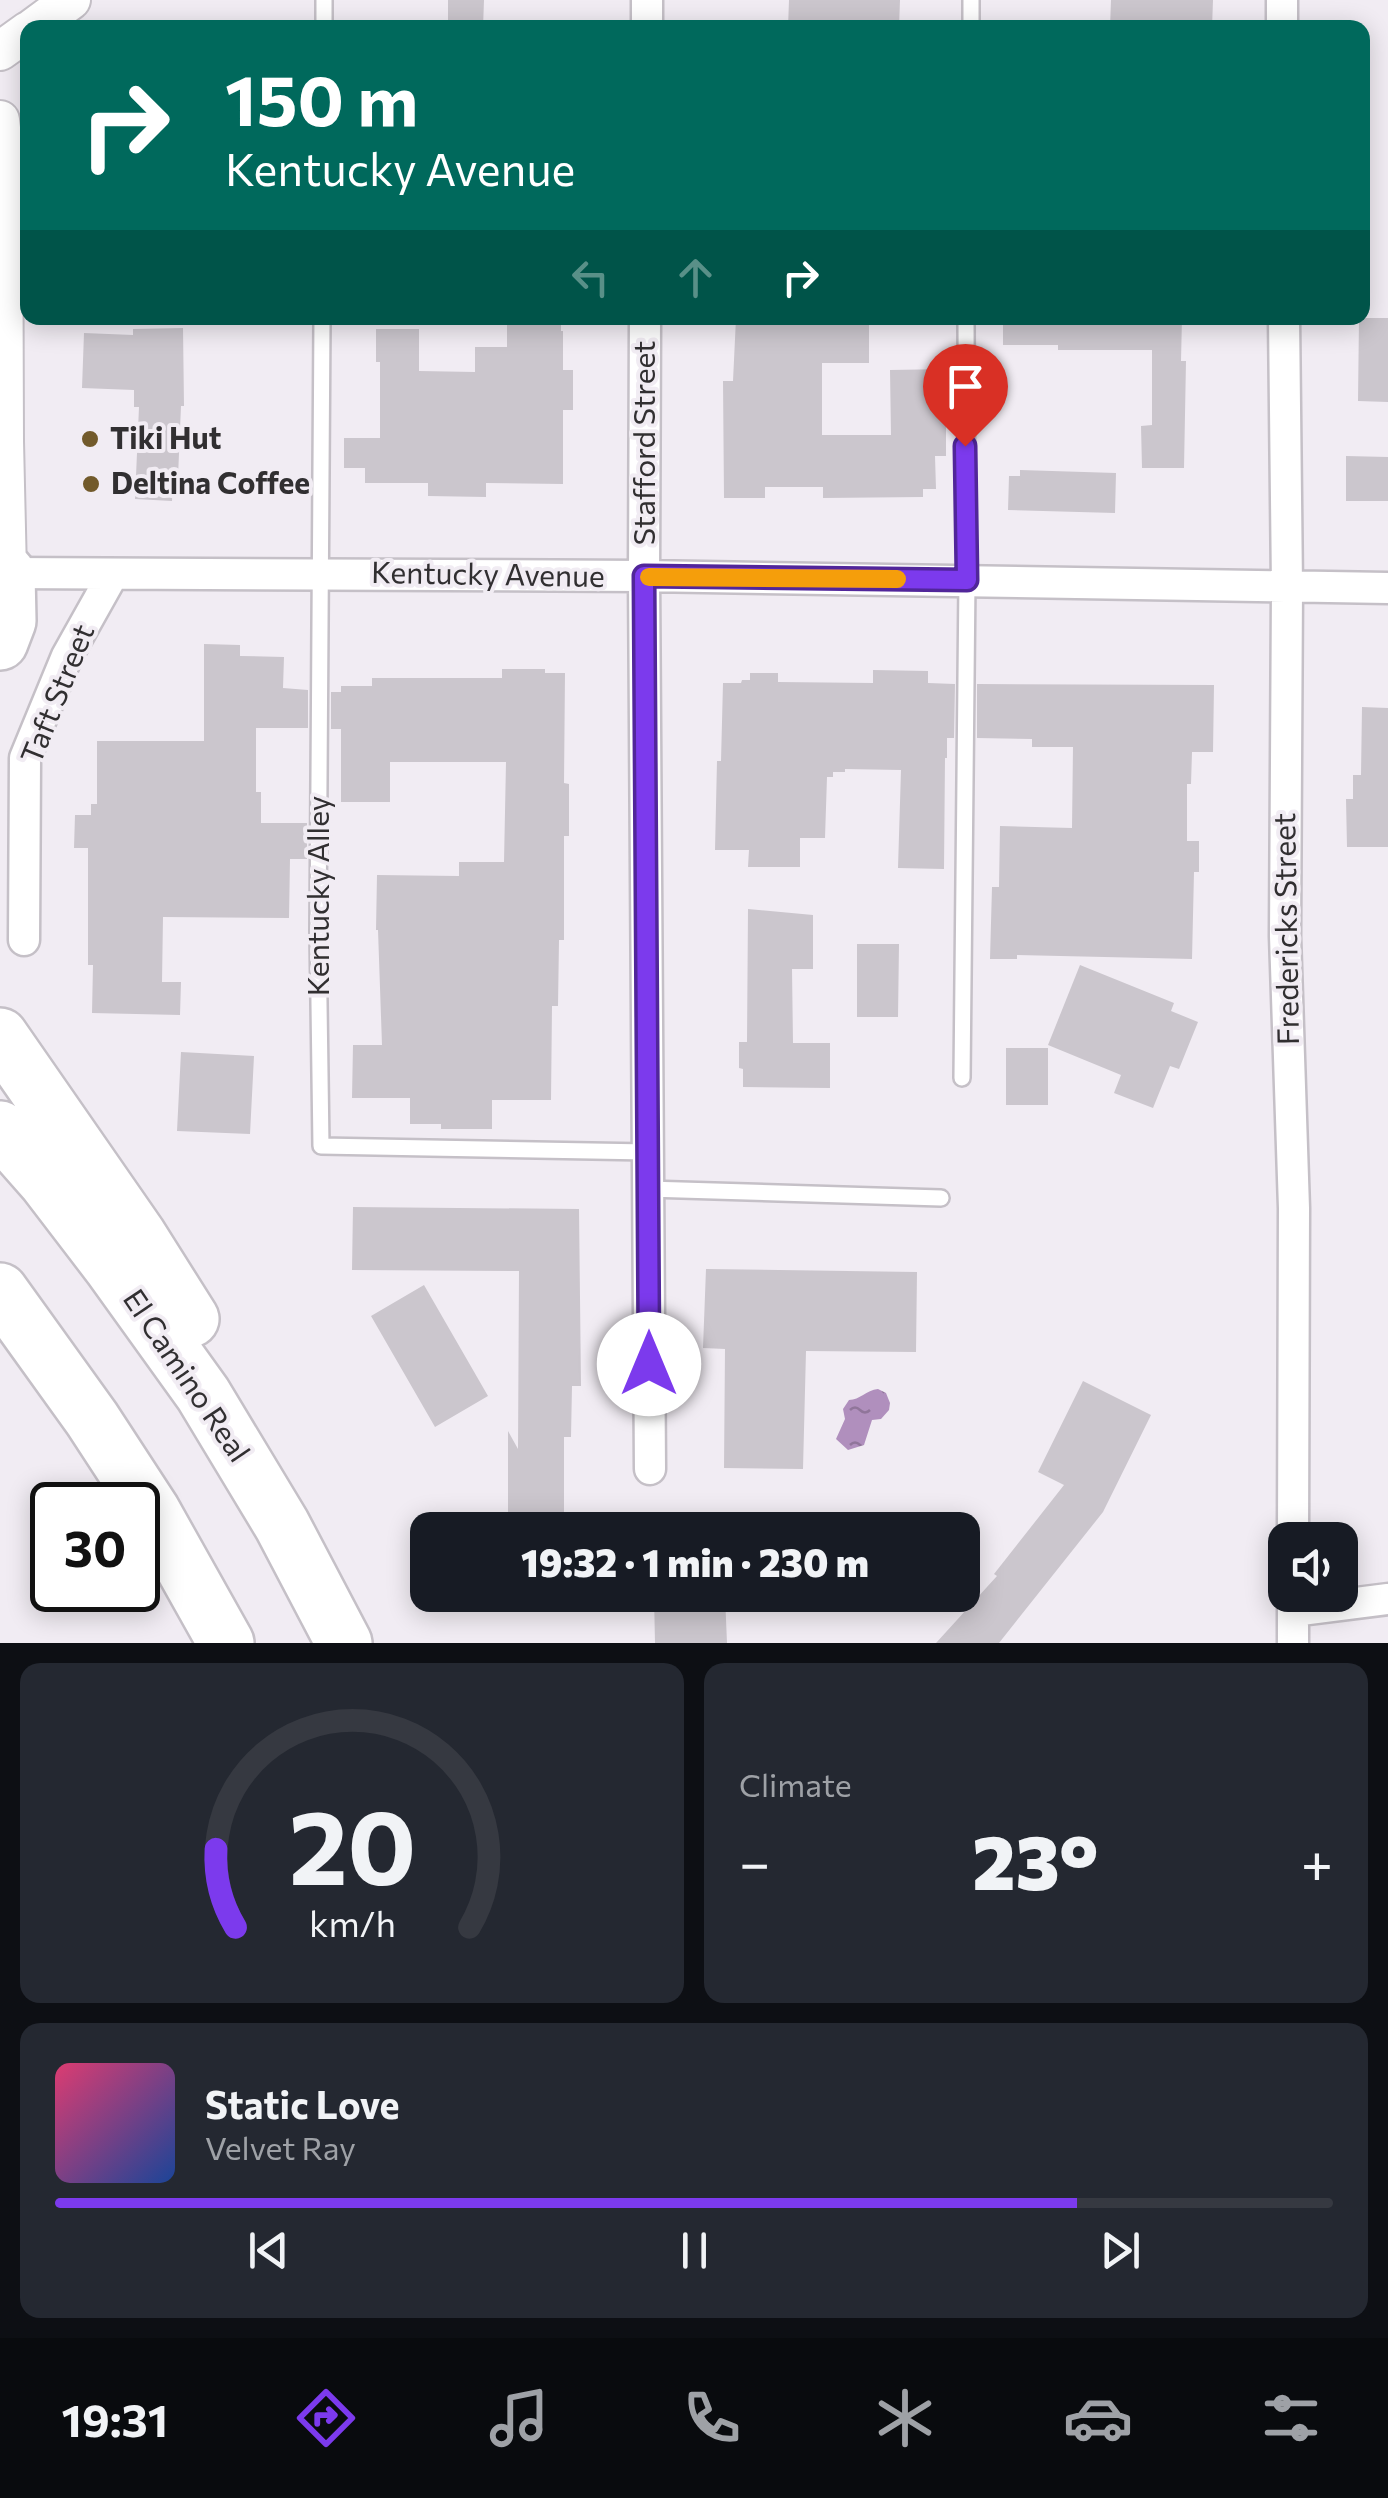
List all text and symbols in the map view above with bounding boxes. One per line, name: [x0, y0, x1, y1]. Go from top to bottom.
text: 150 m: [225, 55, 418, 140]
icon: right: [60, 60, 190, 190]
text: Kentucky Avenue: [225, 140, 575, 195]
icon: left: [563, 250, 618, 305]
icon: ahead: [668, 250, 723, 305]
icon: right: [773, 250, 828, 305]
street label: Stafford Street: [624, 341, 661, 545]
pin: [923, 344, 1008, 447]
icon: arrive: [938, 359, 993, 414]
place label: Tiki Hut: [110, 418, 221, 455]
marker: Tiki Hut: [79, 428, 101, 450]
place label: Deltina Coffee: [111, 463, 310, 500]
marker: Deltina Coffee: [80, 473, 102, 495]
street label: Kentucky Avenue: [371, 552, 605, 593]
street label: Taft Street: [11, 618, 100, 768]
street label: Kentucky Alley: [298, 796, 335, 996]
street label: Fredericks Street: [1264, 813, 1305, 1045]
street label: El Camino Real: [117, 1281, 259, 1468]
position arrow: [597, 1312, 701, 1416]
speed limit sign: 30: [30, 1482, 160, 1612]
map controls: [1268, 1522, 1358, 1612]
button: sound: [1268, 1522, 1358, 1612]
text: 19:32 · 1 min · 230 m: [521, 1538, 869, 1585]
text: Climate: [739, 1764, 852, 1804]
text: 20: [288, 1779, 416, 1906]
text: 23°: [972, 1814, 1099, 1905]
text: −: [739, 1827, 770, 1894]
text: +: [1301, 1827, 1333, 1894]
text: km/h: [309, 1901, 395, 1944]
text: Static Love: [205, 2080, 400, 2127]
text: Velvet Ray: [205, 2127, 356, 2167]
icon: previous: [241, 2223, 296, 2278]
icon: pause: [667, 2223, 722, 2278]
icon: next: [1093, 2223, 1148, 2278]
icon: directions: [291, 2383, 361, 2453]
icon: music: [484, 2383, 554, 2453]
icon: phone: [677, 2383, 747, 2453]
icon: climate: [870, 2383, 940, 2453]
icon: car: [1063, 2383, 1133, 2453]
icon: filters: [1256, 2383, 1326, 2453]
text: 19:31: [62, 2391, 168, 2446]

